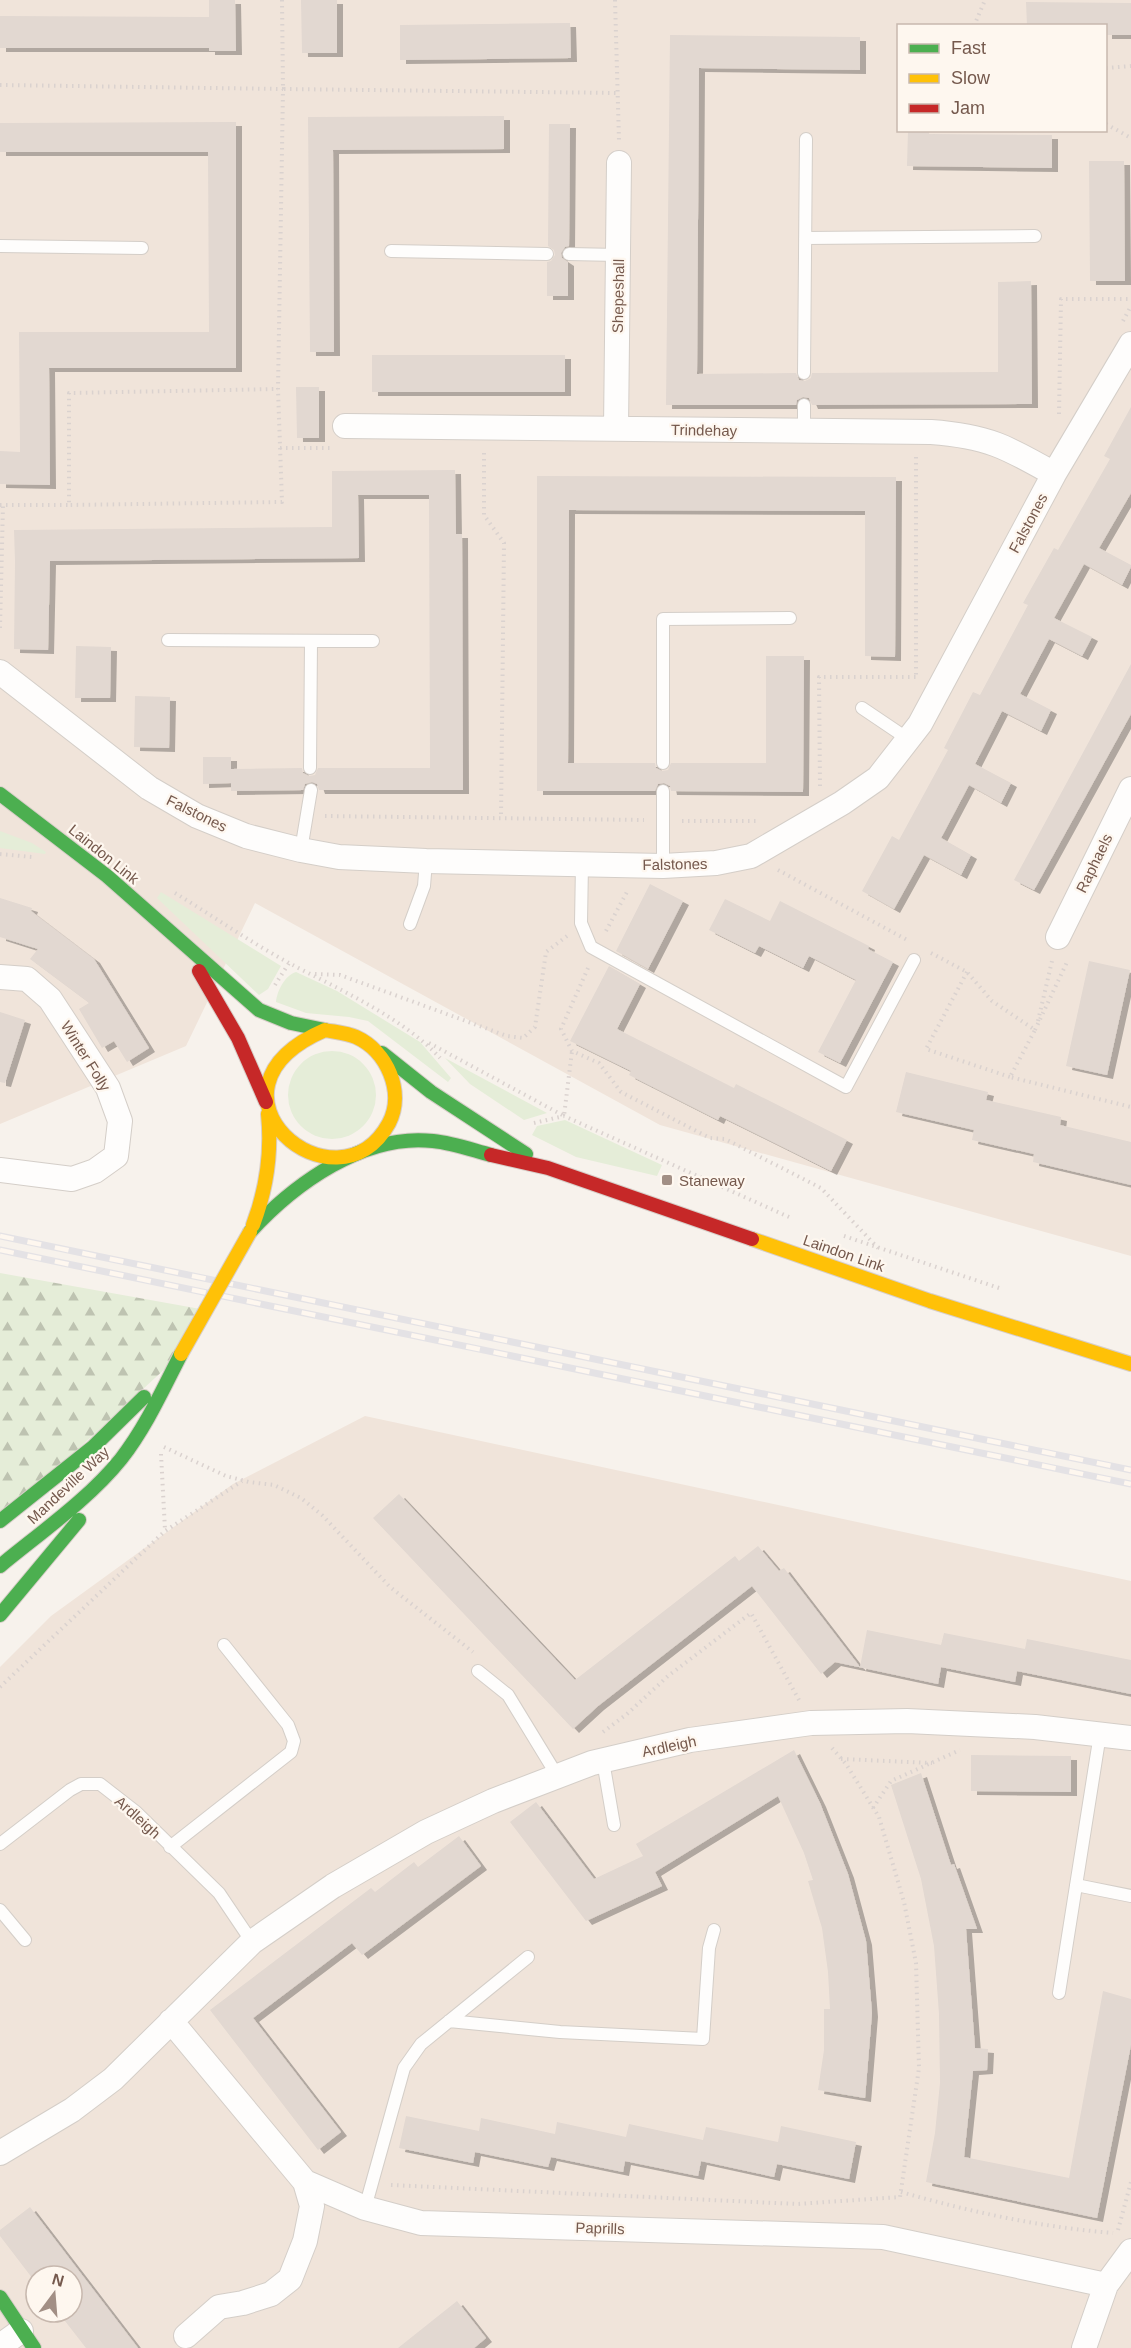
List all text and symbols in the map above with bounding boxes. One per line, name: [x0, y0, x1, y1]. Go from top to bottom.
legend: [897, 24, 1107, 132]
text: Fast: [951, 38, 986, 58]
text: Slow: [951, 68, 991, 88]
text: Jam: [951, 98, 985, 118]
street label: Shepeshall: [609, 259, 627, 333]
street label: Trindehay: [671, 421, 738, 439]
street label: Falstones: [1005, 490, 1051, 556]
street label: Falstones: [164, 791, 230, 835]
street label: Laindon Link: [66, 821, 143, 888]
street label: Raphaels: [1072, 831, 1116, 895]
street label: Falstones: [642, 855, 708, 873]
street label: Winter Folly: [58, 1018, 114, 1094]
place label: Staneway: [679, 1172, 745, 1189]
marker: Staneway: [660, 1173, 674, 1187]
street label: Laindon Link: [801, 1231, 887, 1275]
street label: Mandeville Way: [24, 1443, 113, 1527]
street label: Ardleigh: [640, 1732, 698, 1760]
street label: Ardleigh: [112, 1792, 164, 1842]
street label: Paprills: [575, 2219, 625, 2237]
north arrow: [24, 2264, 84, 2324]
text: N: [50, 2270, 66, 2290]

